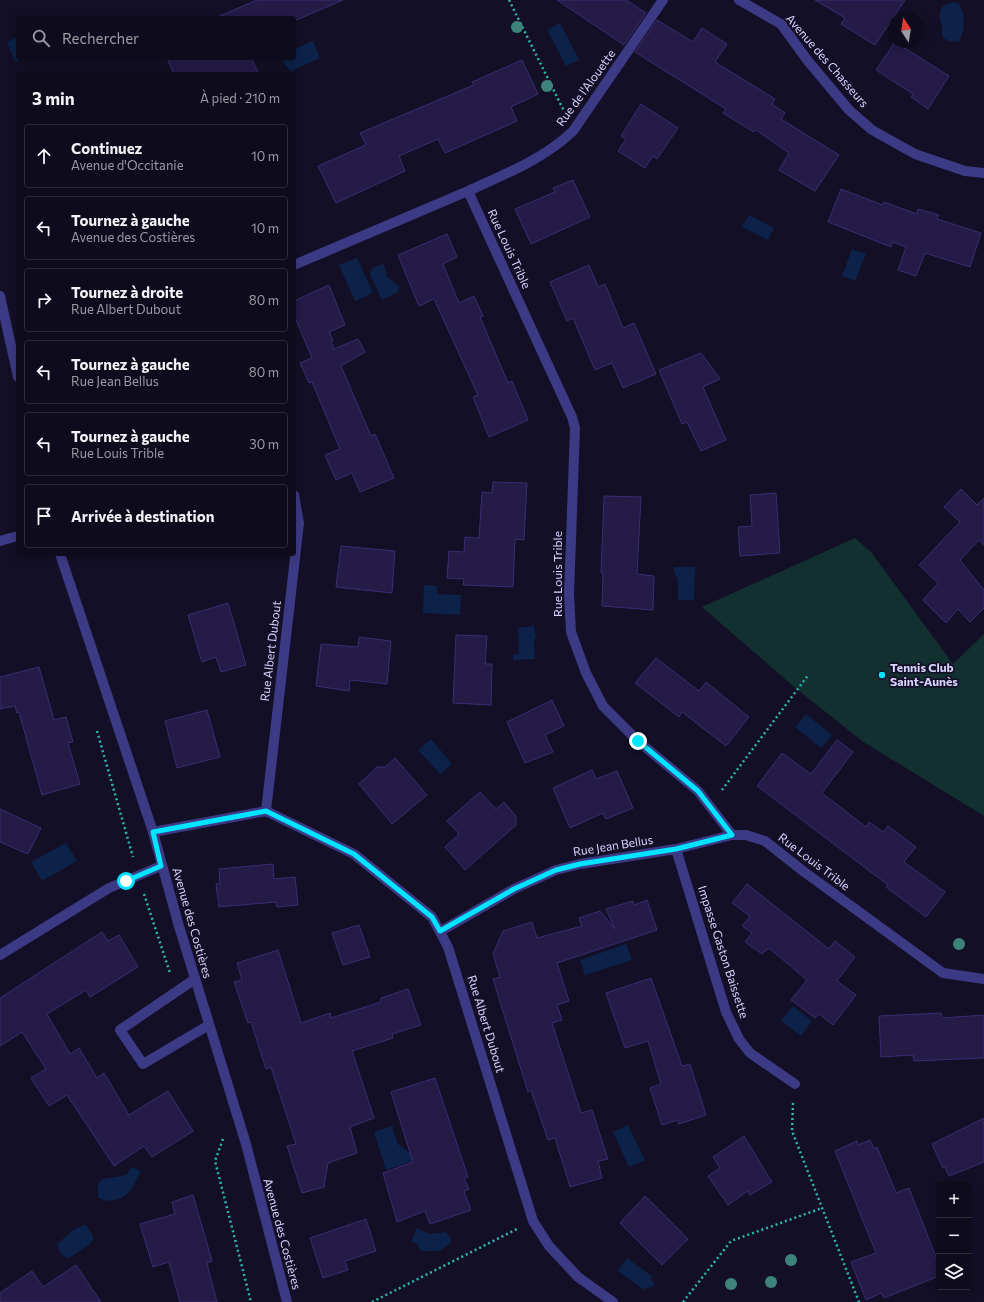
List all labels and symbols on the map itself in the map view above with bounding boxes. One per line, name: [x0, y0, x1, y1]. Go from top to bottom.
street label: Avenue des Chasseurs: [784, 11, 872, 110]
north arrow: [888, 12, 924, 48]
street label: Rue de l'Alouette: [553, 46, 618, 128]
street label: Rue Louis Trible: [485, 207, 534, 290]
street label: Rue Louis Trible: [550, 531, 564, 617]
street label: Rue Albert Dubout: [257, 600, 283, 702]
place label: Tennis Club Saint-Aunès: [890, 660, 958, 688]
marker: Tennis Club Saint-Aunès: [877, 670, 887, 680]
route end: [629, 732, 647, 750]
street label: Rue Louis Trible: [776, 830, 853, 893]
street label: Rue Jean Bellus: [572, 832, 654, 859]
street label: Avenue des Costières: [170, 866, 216, 980]
route start: [117, 872, 135, 890]
street label: Impasse Gaston Baissette: [696, 884, 752, 1020]
street label: Rue Albert Dubout: [465, 973, 509, 1074]
street label: Avenue des Costières: [261, 1177, 305, 1291]

